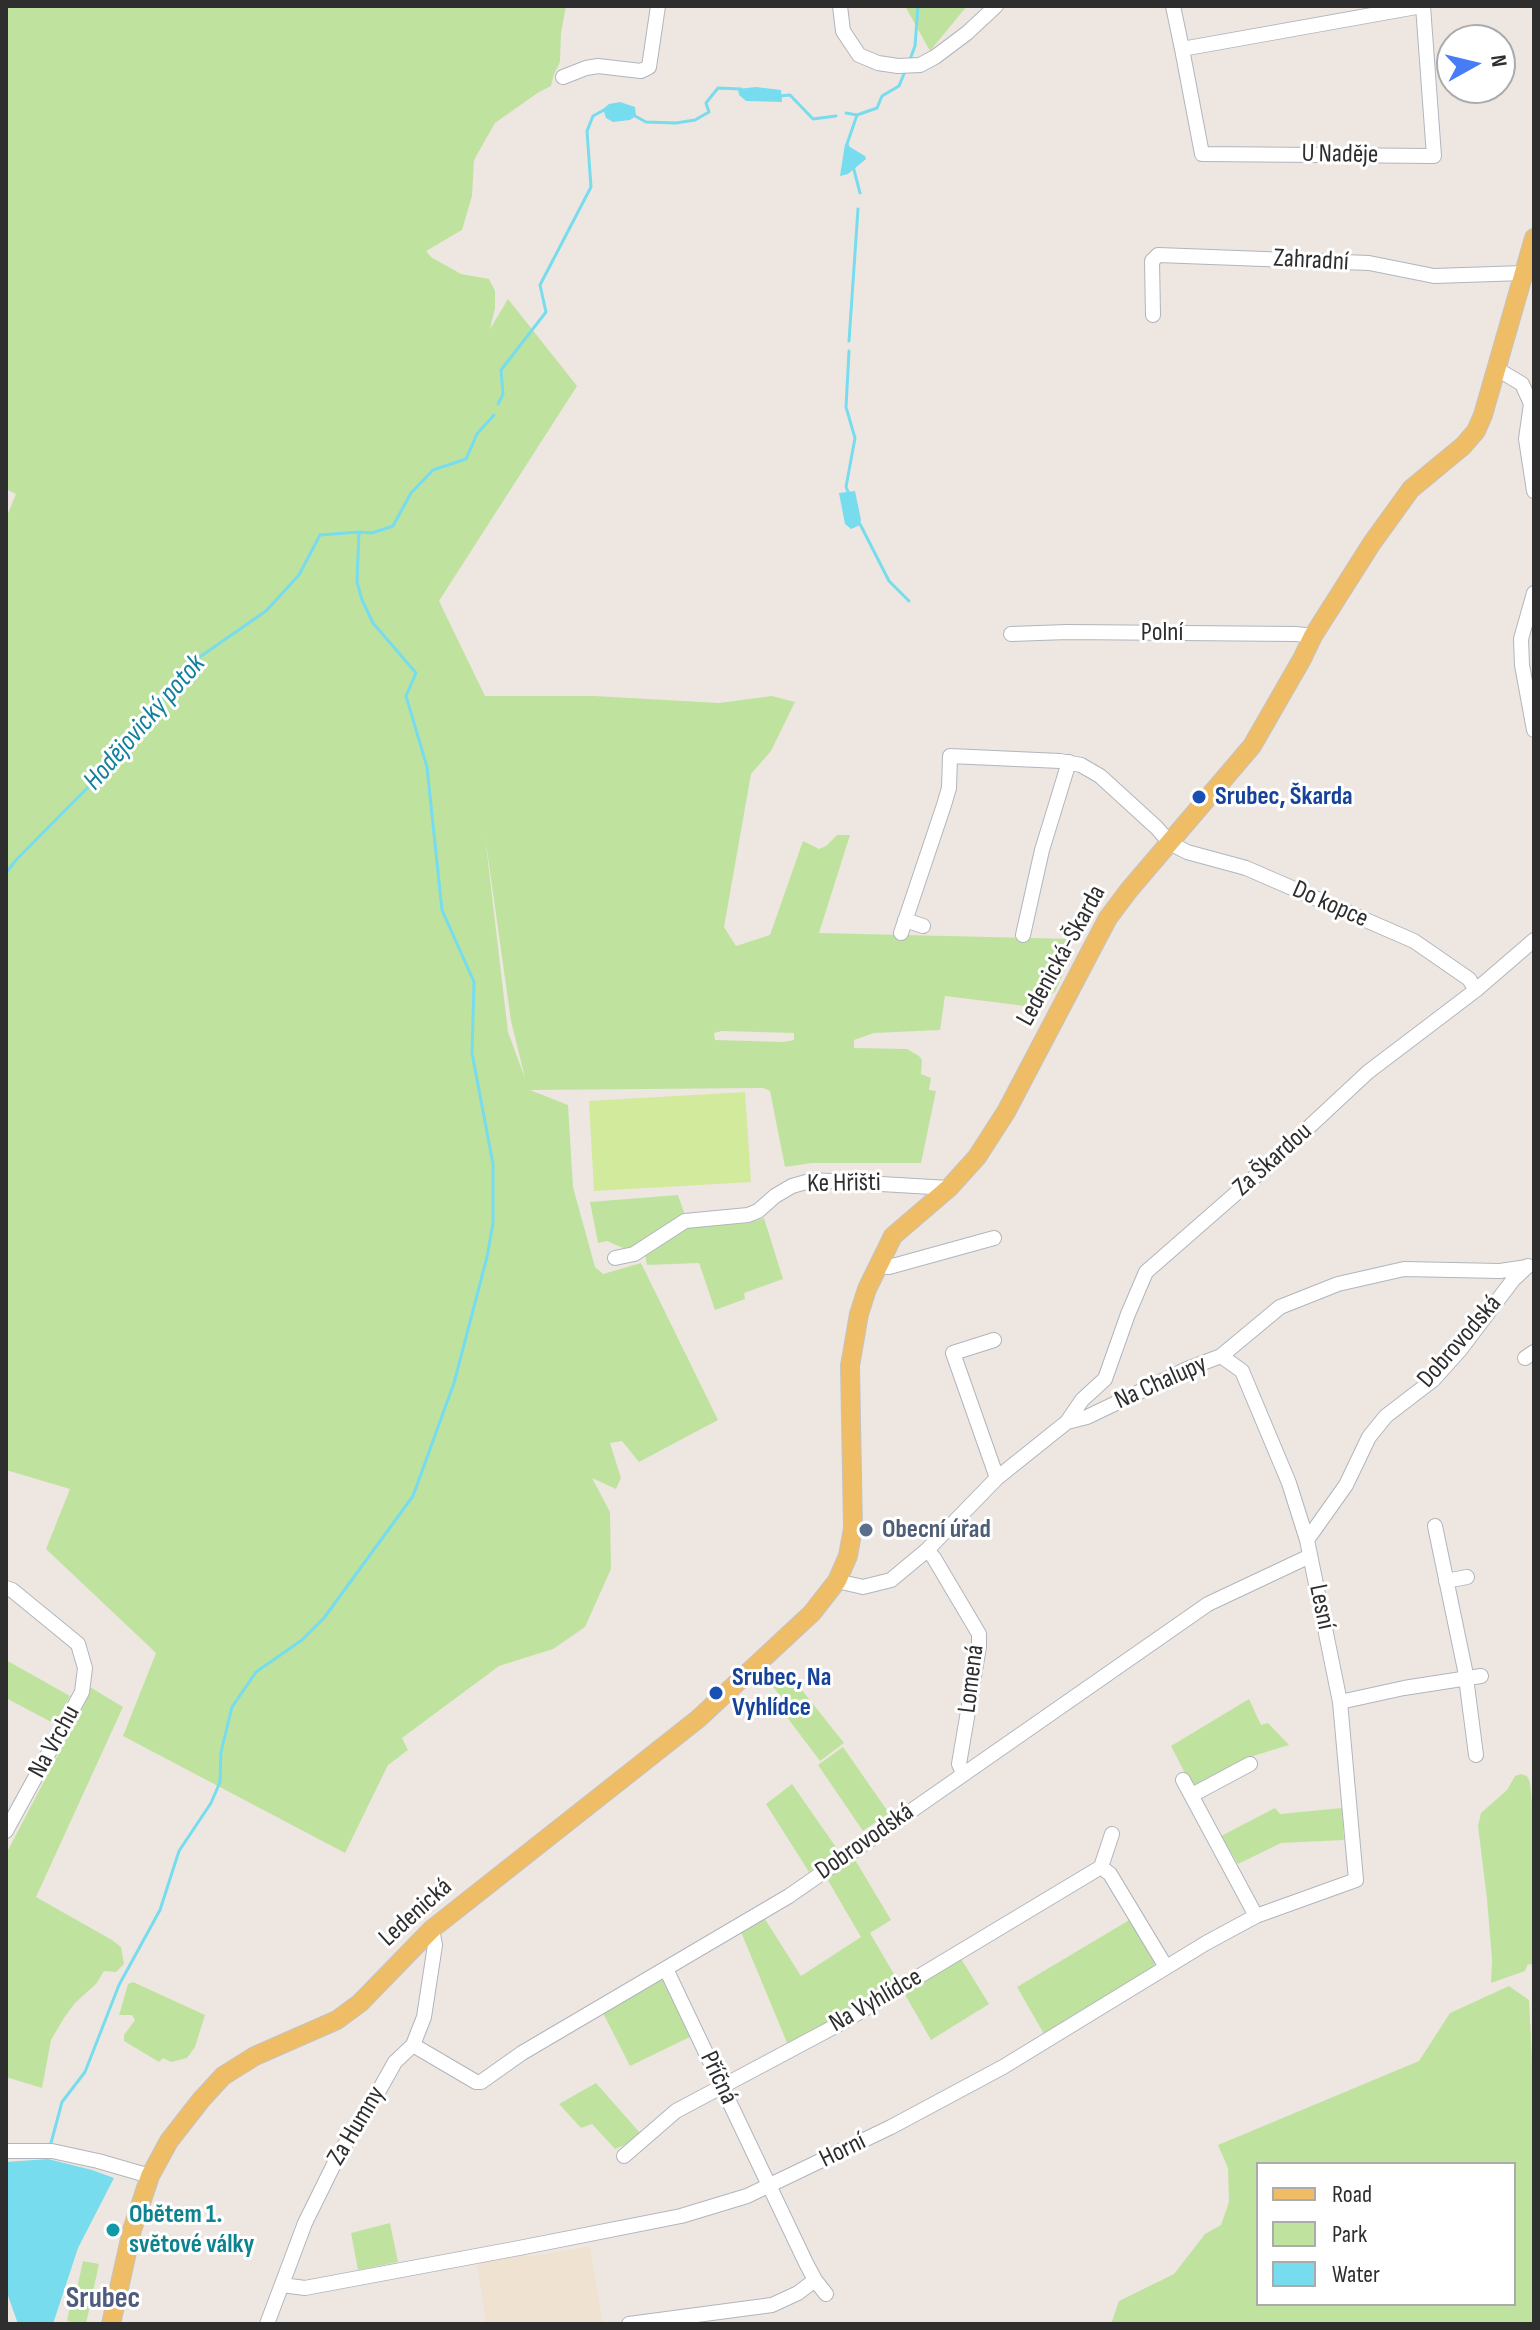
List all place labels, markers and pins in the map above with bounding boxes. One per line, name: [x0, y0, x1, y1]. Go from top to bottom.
place label: Srubec, Škarda: [1215, 781, 1353, 813]
marker: Srubec, Škarda: [1190, 788, 1208, 806]
place label: Obecní úřad: [882, 1514, 991, 1546]
marker: Obecní úřad: [857, 1521, 875, 1539]
place label: Srubec, Na Vyhlídce: [732, 1662, 831, 1724]
marker: Srubec, Na Vyhlídce: [707, 1684, 725, 1702]
place label: Obětem 1. světové války: [129, 2199, 254, 2260]
marker: Obětem 1. světové války: [104, 2221, 122, 2239]

